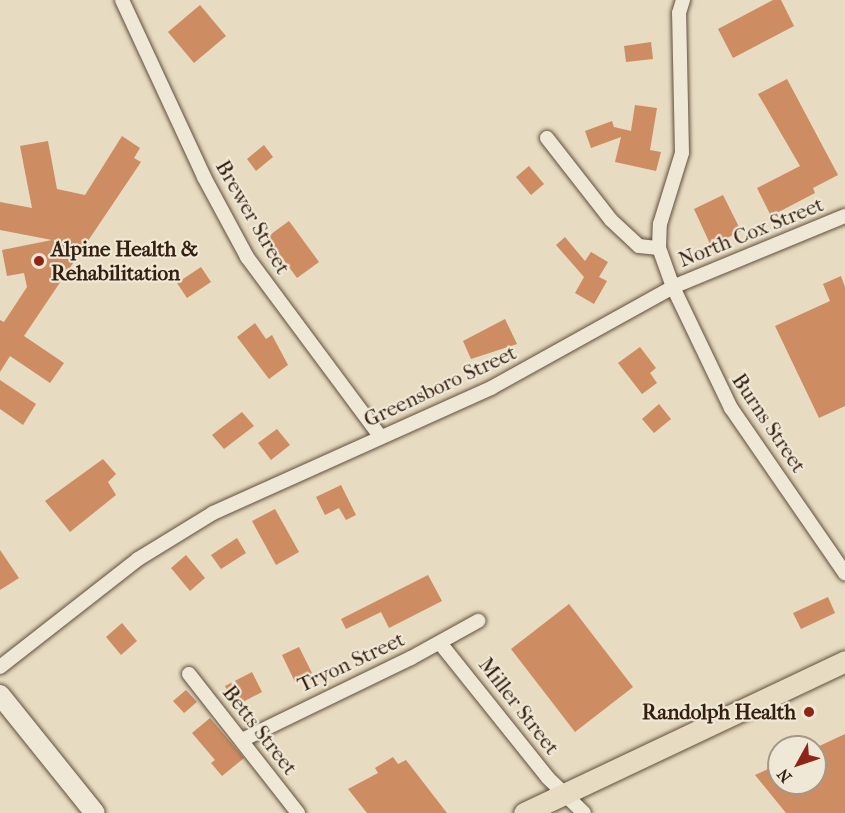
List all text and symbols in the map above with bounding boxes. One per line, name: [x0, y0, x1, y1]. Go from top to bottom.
street label: Brewer Street: [210, 156, 296, 278]
street label: North Cox Street: [675, 191, 827, 273]
place label: Alpine Health & Rehabilitation: [51, 236, 198, 286]
marker: Alpine Health & Rehabilitation: [32, 254, 46, 268]
street label: Greensboro Street: [360, 340, 520, 432]
street label: Burns Street: [727, 369, 811, 477]
street label: Tryon Street: [294, 626, 408, 698]
street label: Miller Street: [473, 652, 565, 760]
street label: Betts Street: [217, 680, 303, 780]
place label: Randolph Health: [642, 699, 796, 725]
marker: Randolph Health: [800, 703, 818, 721]
north arrow: [767, 735, 827, 795]
text: N: [773, 765, 796, 786]

